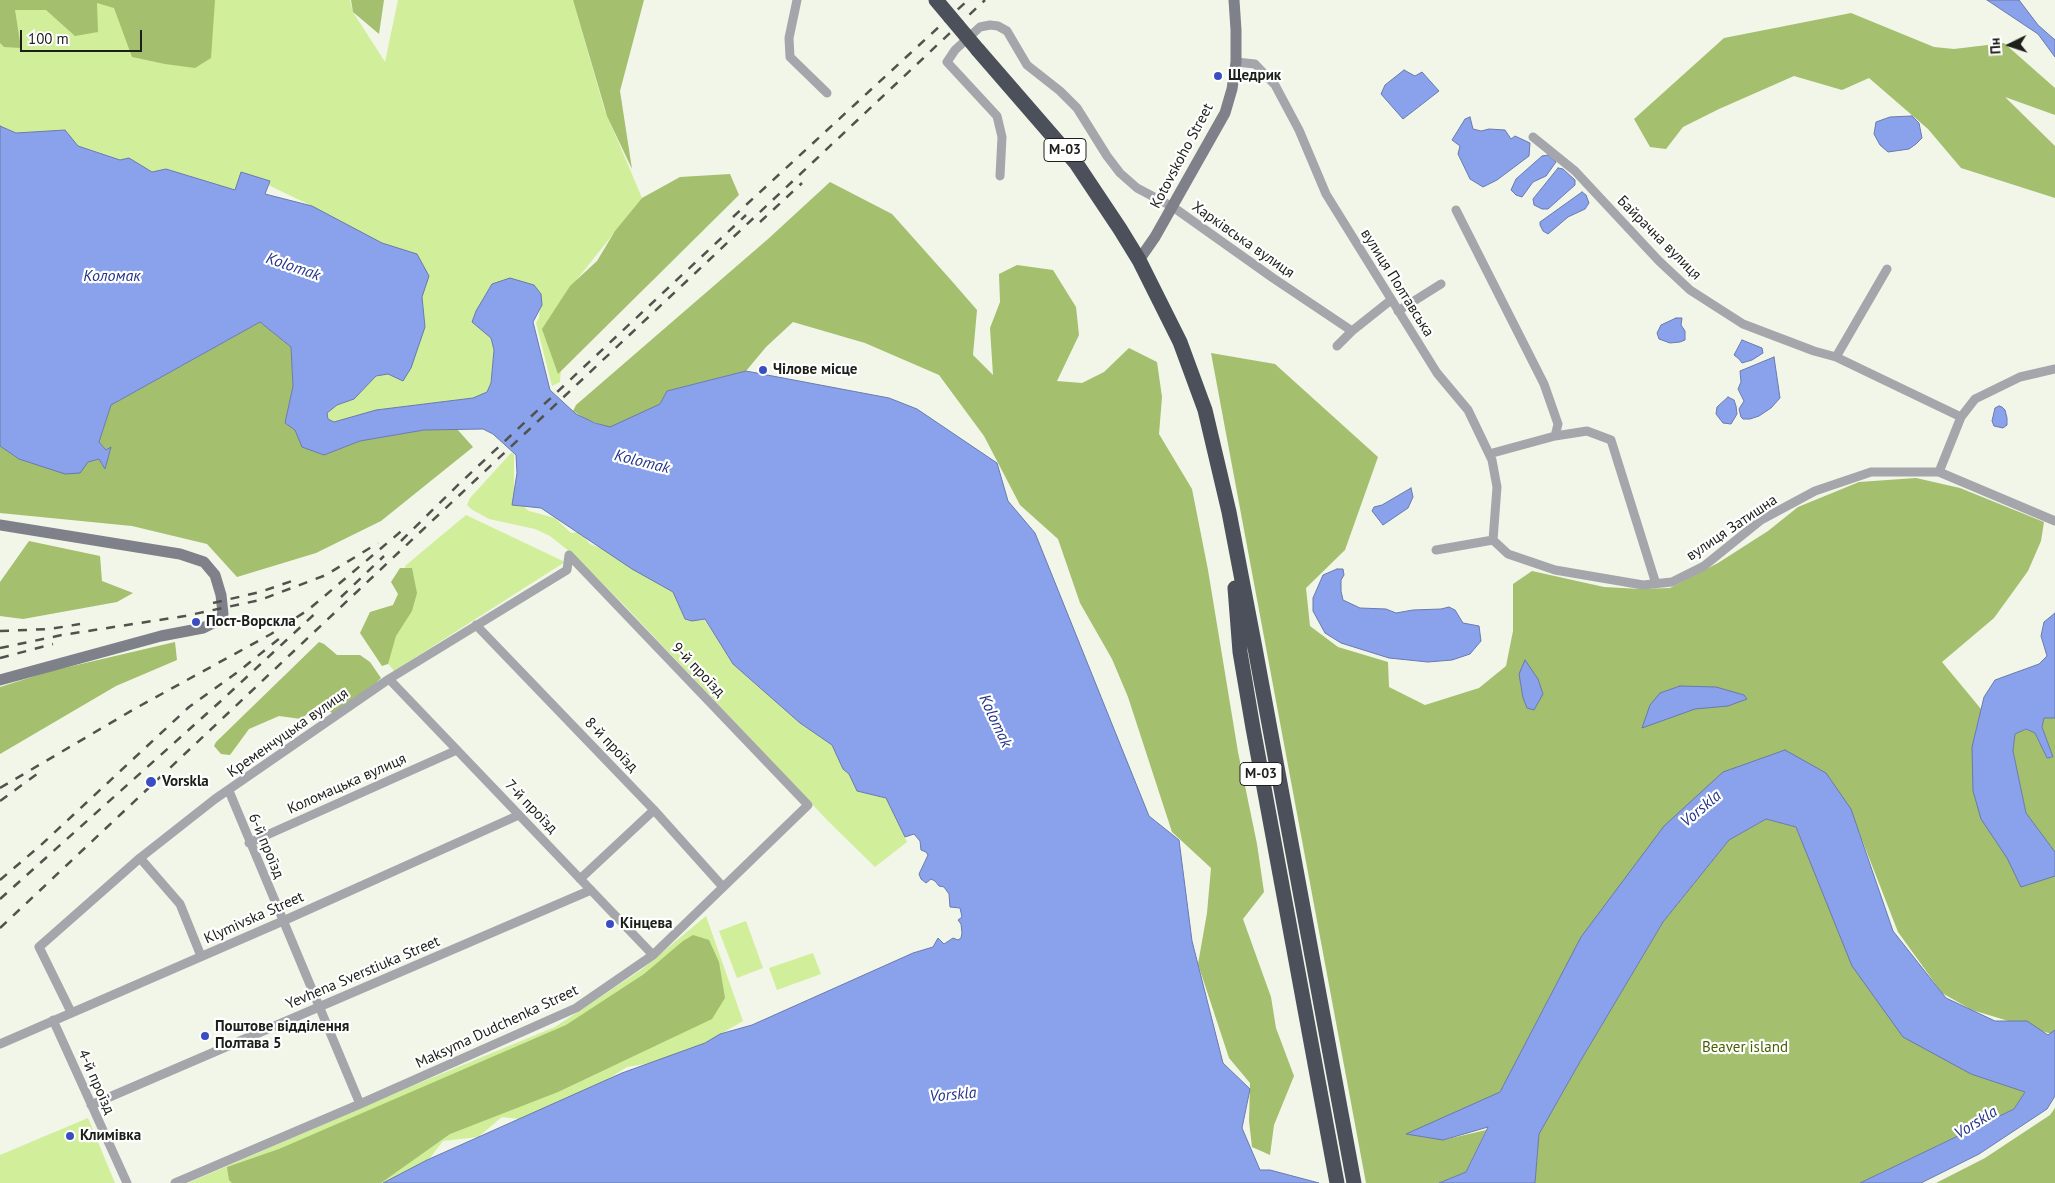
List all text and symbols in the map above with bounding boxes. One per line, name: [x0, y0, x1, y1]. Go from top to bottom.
scale bar: [22, 20, 145, 52]
north arrow: [1985, 20, 2035, 70]
text: 100 m: [28, 29, 69, 48]
text: Пн: [1985, 37, 2005, 55]
place label: Щедрик: [1228, 67, 1281, 85]
marker: Щедрик: [1212, 70, 1224, 82]
street label: Kotovskoho Street: [1147, 100, 1217, 212]
road number: М-03: [1044, 138, 1086, 162]
street label: Байрачна вулиця: [1613, 192, 1705, 284]
street label: Харківська вулиця: [1188, 198, 1298, 282]
street label: вулиця Полтавська: [1357, 226, 1437, 340]
water label: Kolomak: [263, 249, 323, 285]
water label: Коломак: [83, 266, 141, 286]
place label: Чілове місце: [773, 361, 857, 379]
marker: Чілове місце: [757, 364, 769, 376]
water label: Kolomak: [612, 446, 672, 478]
street label: вулиця Затишна: [1683, 491, 1781, 565]
place label: Пост-Ворскла: [206, 613, 296, 631]
marker: Пост-Ворскла: [190, 616, 202, 628]
street label: 9-й проїзд: [668, 639, 728, 701]
street label: Кременчуцька вулиця: [224, 684, 352, 782]
water label: Kolomak: [974, 691, 1016, 751]
street label: 8-й проїзд: [581, 714, 641, 776]
street label: Коломацька вулиця: [285, 750, 409, 818]
road number: М-03: [1240, 762, 1282, 786]
place label: Vorskla: [162, 773, 209, 791]
marker: Vorskla: [144, 775, 158, 789]
street label: 7-й проїзд: [501, 776, 561, 838]
water label: Vorskla: [1677, 787, 1725, 831]
street label: 6-й проїзд: [244, 811, 288, 881]
street label: Klymivska Street: [201, 888, 307, 948]
place label: Кінцева: [620, 915, 672, 933]
marker: Кінцева: [604, 918, 616, 930]
street label: Yevhena Sverstiuka Street: [283, 932, 443, 1014]
street label: Maksyma Dudchenka Street: [413, 981, 581, 1073]
place label: Поштове відділення Полтава 5: [215, 1018, 349, 1053]
marker: Поштове відділення Полтава 5: [199, 1030, 211, 1042]
park label: Beaver island: [1702, 1039, 1788, 1057]
street label: 4-й проїзд: [74, 1047, 118, 1117]
water label: Vorskla: [929, 1083, 977, 1107]
water label: Vorskla: [1951, 1102, 2001, 1144]
place label: Климівка: [80, 1127, 141, 1145]
marker: Климівка: [64, 1130, 76, 1142]

